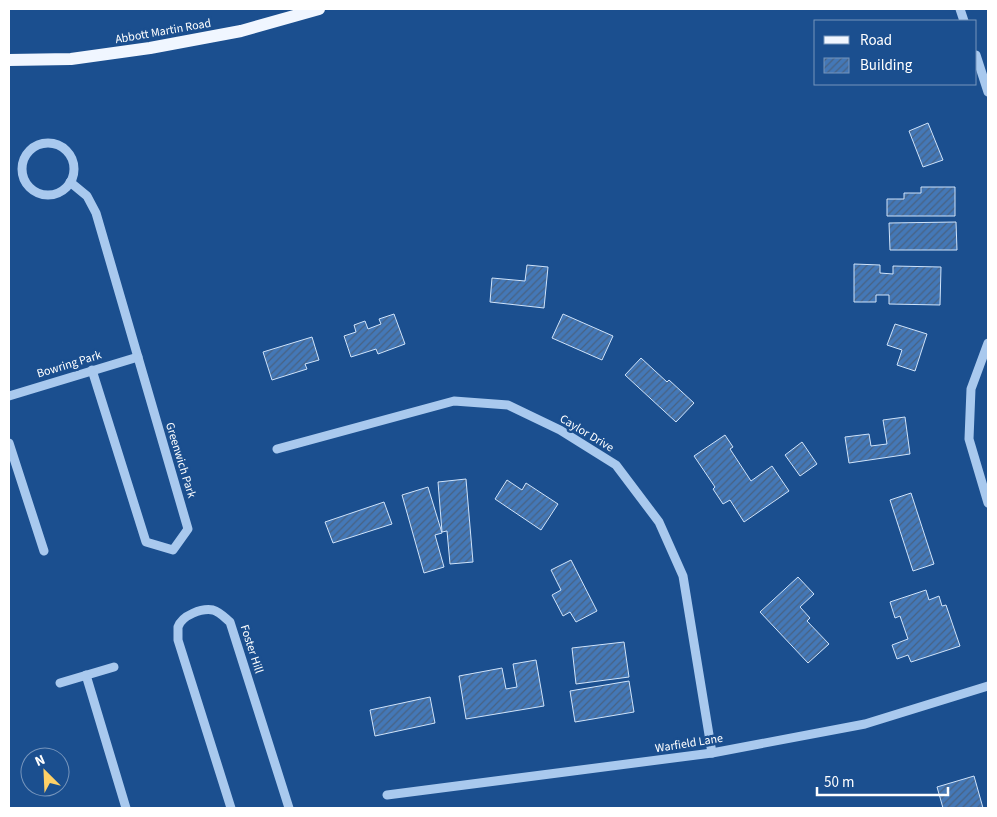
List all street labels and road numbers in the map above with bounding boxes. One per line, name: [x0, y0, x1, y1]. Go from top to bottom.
street label: Abbott Martin Road: [114, 15, 212, 48]
street label: Bowring Park: [35, 347, 104, 382]
street label: Caylor Drive: [556, 411, 617, 456]
street label: Greenwich Park: [161, 420, 200, 500]
street label: Foster Hill: [236, 623, 267, 676]
street label: Warfield Lane: [654, 730, 724, 757]

